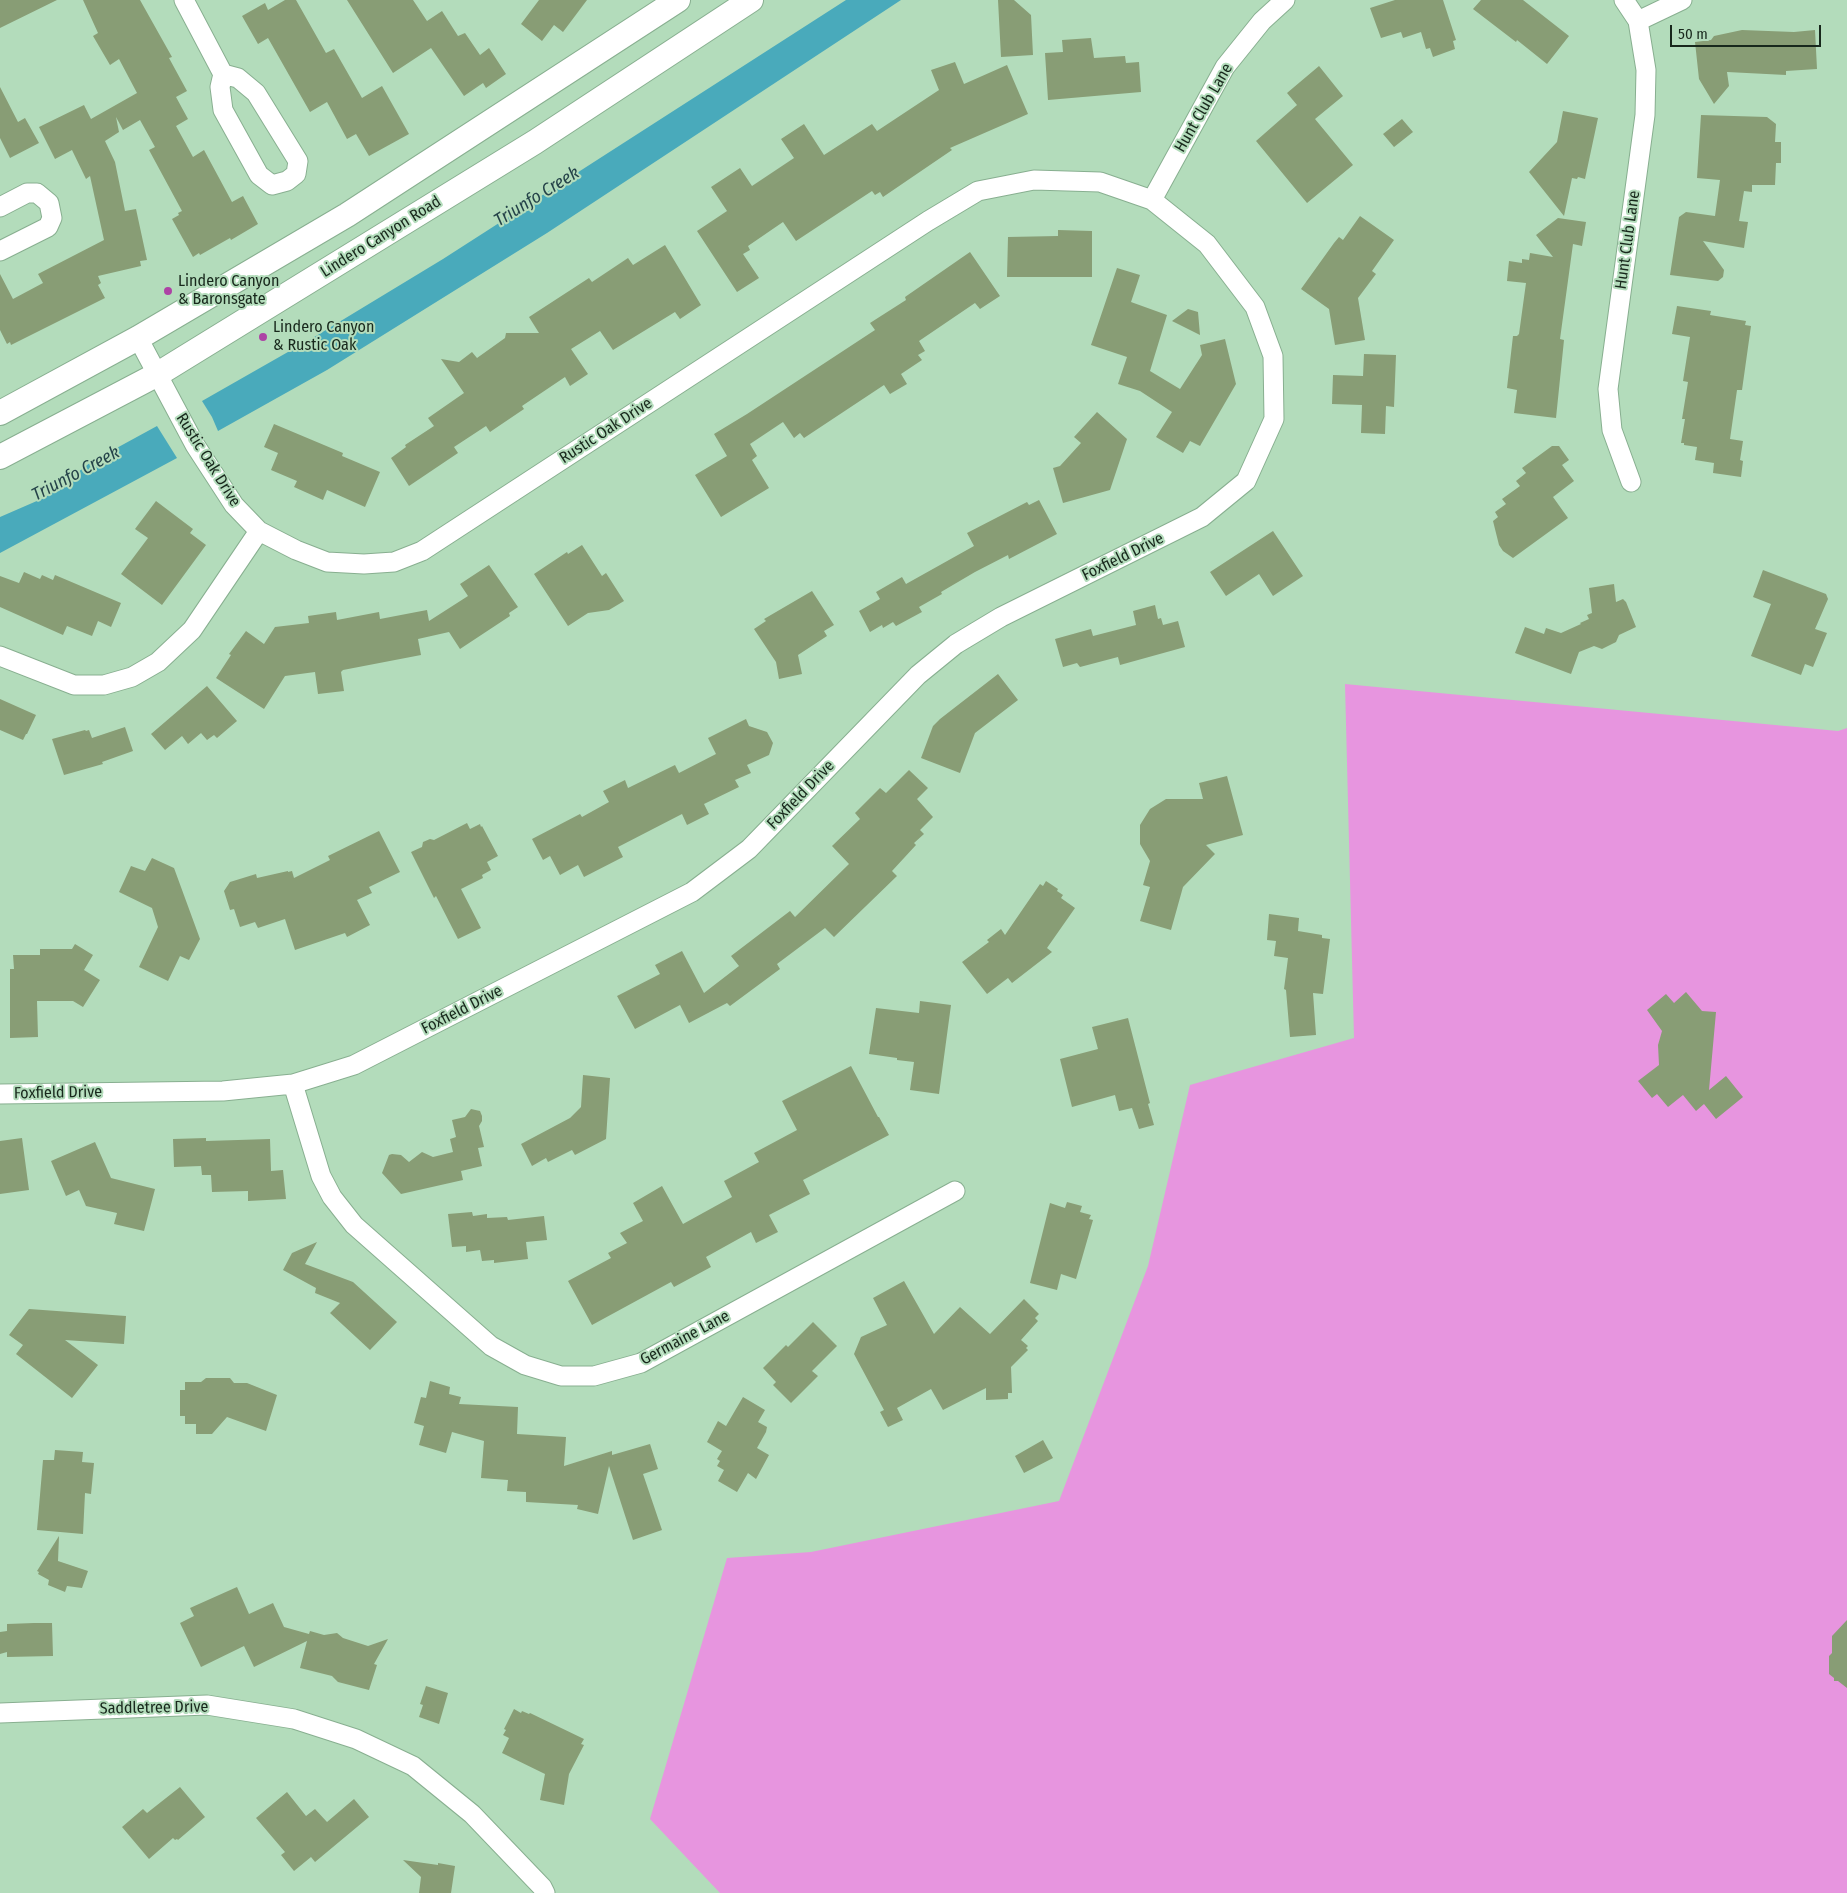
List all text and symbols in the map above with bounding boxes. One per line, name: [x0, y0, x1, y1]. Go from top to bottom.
scale bar: [1672, 15, 1823, 47]
text: 50 m: [1678, 25, 1708, 43]
street label: Hunt Club Lane: [1171, 60, 1237, 156]
water label: Triunfo Creek: [490, 162, 584, 232]
street label: Hunt Club Lane: [1612, 189, 1644, 291]
street label: Lindero Canyon Road: [317, 192, 445, 282]
place label: Lindero Canyon & Baronsgate: [178, 272, 279, 310]
marker: Lindero Canyon & Baronsgate: [162, 285, 174, 297]
place label: Lindero Canyon & Rustic Oak: [273, 318, 374, 356]
marker: Lindero Canyon & Rustic Oak: [257, 331, 269, 343]
street label: Rustic Oak Drive: [556, 394, 656, 468]
street label: Rustic Oak Drive: [172, 410, 244, 510]
water label: Triunfo Creek: [28, 442, 124, 506]
street label: Foxfield Drive: [1079, 529, 1167, 585]
street label: Foxfield Drive: [763, 757, 839, 833]
street label: Foxfield Drive: [418, 981, 506, 1039]
street label: Foxfield Drive: [14, 1083, 102, 1103]
street label: Germaine Lane: [637, 1307, 733, 1369]
street label: Saddletree Drive: [99, 1697, 209, 1719]

